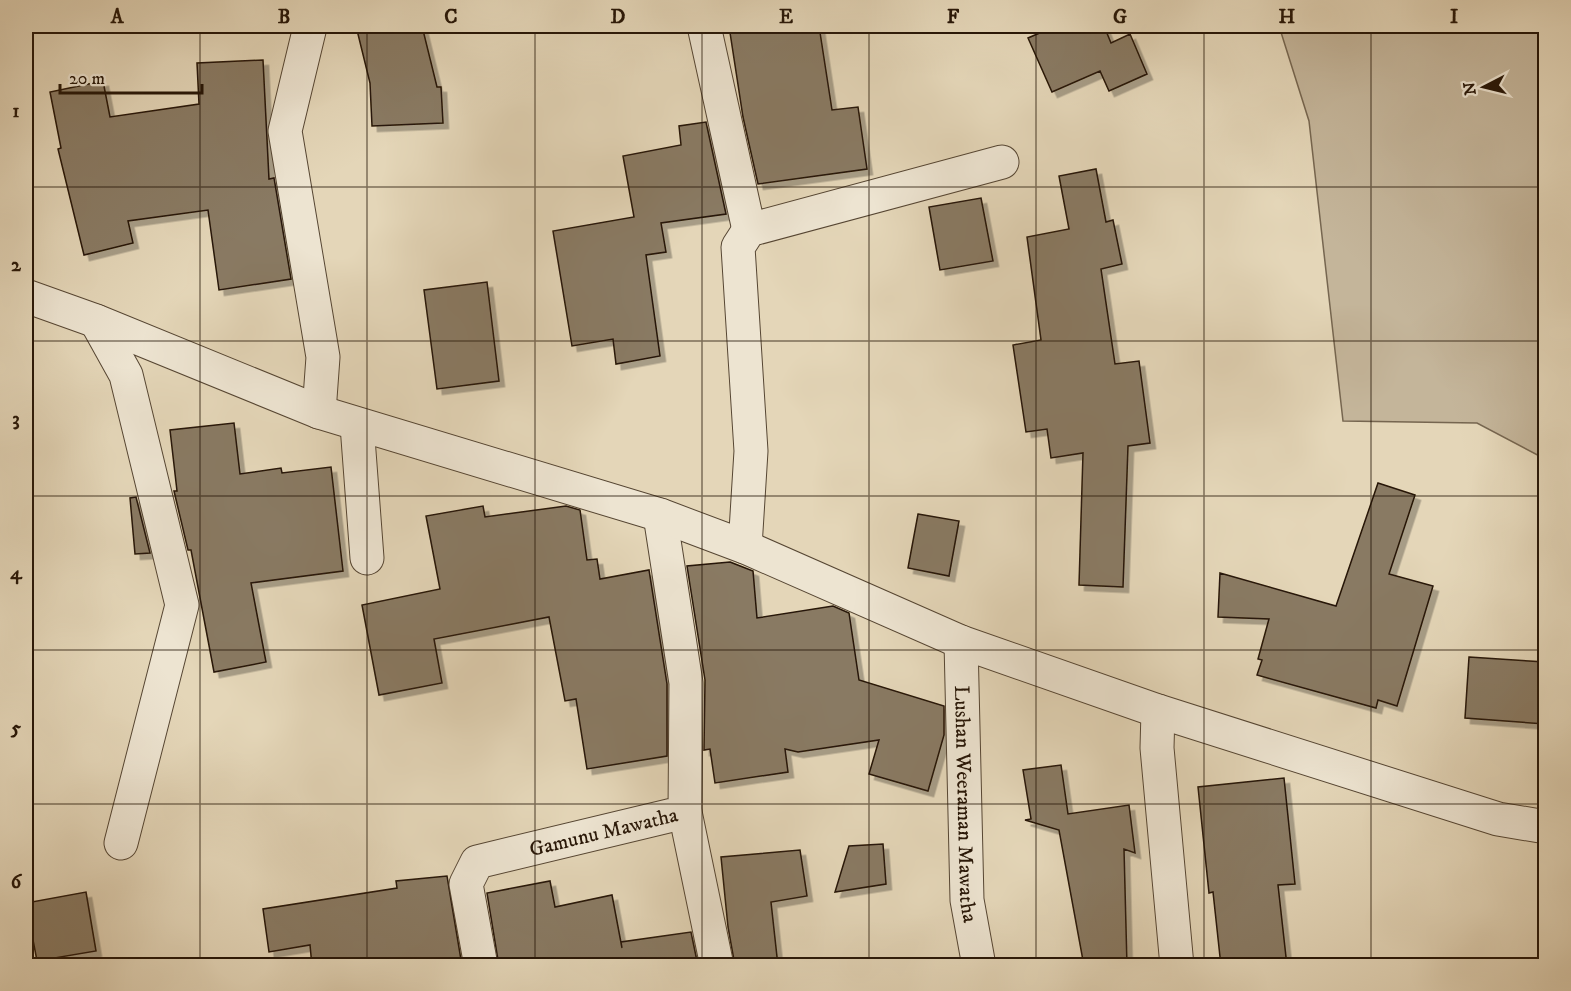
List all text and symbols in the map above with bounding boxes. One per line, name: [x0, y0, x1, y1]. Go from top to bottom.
text: A: [110, 5, 125, 30]
text: B: [278, 5, 290, 30]
text: C: [444, 5, 458, 30]
text: D: [611, 5, 626, 30]
text: E: [779, 5, 793, 30]
text: F: [947, 5, 960, 30]
text: G: [1113, 5, 1127, 30]
text: H: [1279, 5, 1296, 30]
text: I: [1450, 5, 1458, 30]
scale bar: [60, 57, 202, 95]
north arrow: [1454, 57, 1514, 117]
text: 20 m: [69, 68, 105, 90]
text: N: [1459, 81, 1481, 96]
text: 1: [12, 99, 20, 124]
text: 2: [11, 253, 22, 278]
text: 3: [12, 407, 20, 432]
text: 4: [10, 561, 23, 586]
street label: Lushan Weeraman Mawatha: [948, 685, 983, 925]
text: 5: [10, 716, 21, 741]
street label: Gamunu Mawatha: [527, 802, 681, 863]
text: 6: [11, 870, 23, 895]

